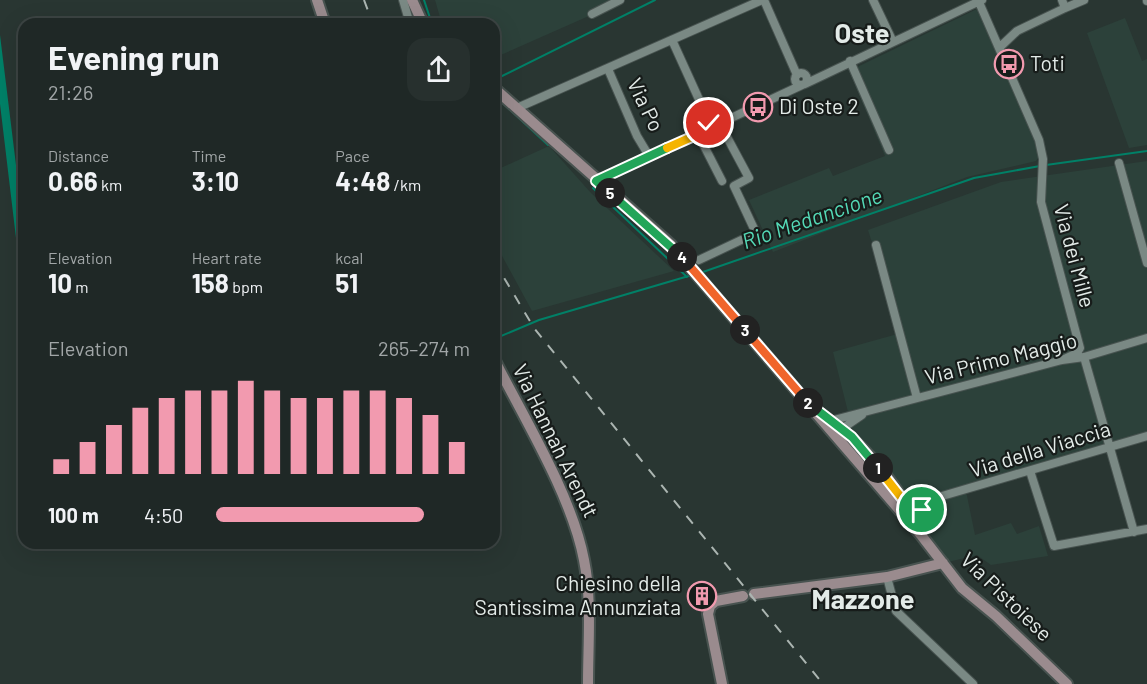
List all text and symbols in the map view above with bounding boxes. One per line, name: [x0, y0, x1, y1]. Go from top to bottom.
district label: Oste: [834, 16, 890, 48]
text: Evening run: [48, 37, 220, 77]
button: share: [407, 38, 470, 101]
bus stop icon: Toti: [993, 48, 1025, 80]
place label: Toti: [1030, 50, 1065, 75]
street label: Via Po: [623, 74, 670, 135]
text: 21:26: [48, 80, 93, 104]
bus stop icon: Di Oste 2: [742, 91, 774, 123]
place label: Di Oste 2: [779, 93, 859, 118]
pin: [683, 97, 734, 148]
icon: check: [692, 106, 725, 139]
text: Distance: [48, 146, 109, 165]
text: Time: [192, 146, 226, 165]
text: Pace: [335, 146, 370, 165]
text: 0.66: [48, 165, 98, 196]
text: 3:10: [192, 165, 239, 196]
text: 4:48: [335, 165, 390, 196]
text: km: [98, 175, 122, 194]
text: /km: [390, 175, 421, 194]
pin: 5: [595, 178, 625, 208]
water label: Rio Medancione: [738, 181, 885, 253]
text: 5: [606, 183, 614, 202]
street label: Via dei Mille: [1050, 201, 1101, 310]
pin: 4: [667, 242, 697, 272]
text: 4: [677, 247, 687, 266]
text: Elevation: [48, 248, 112, 267]
text: Heart rate: [192, 248, 262, 267]
text: kcal: [335, 248, 363, 267]
text: 10: [48, 267, 72, 298]
text: 158: [192, 267, 229, 298]
text: 51: [335, 267, 358, 298]
text: m: [72, 277, 88, 296]
text: bpm: [229, 277, 263, 296]
pin: 3: [730, 315, 760, 345]
text: 3: [741, 320, 749, 339]
street label: Via Primo Maggio: [922, 327, 1079, 389]
text: Elevation: [48, 336, 129, 360]
text: 265–274 m: [378, 336, 470, 360]
street label: Via Hannah Arendt: [508, 359, 604, 521]
pin: 2: [793, 388, 823, 418]
text: 2: [804, 393, 812, 412]
street label: Via della Viaccia: [966, 415, 1113, 482]
pin: 1: [863, 453, 893, 483]
text: 1: [875, 458, 881, 477]
pin: [896, 484, 947, 535]
icon: arrive: [905, 493, 938, 526]
text: 100 m: [48, 503, 99, 527]
text: 4:50: [144, 503, 183, 527]
street label: Via Pistoiese: [956, 546, 1058, 646]
place label: Chiesino della Santissima Annunziata: [475, 570, 681, 619]
building icon: Chiesino della Santissima Annunziata: [686, 580, 718, 612]
district label: Mazzone: [812, 582, 914, 614]

